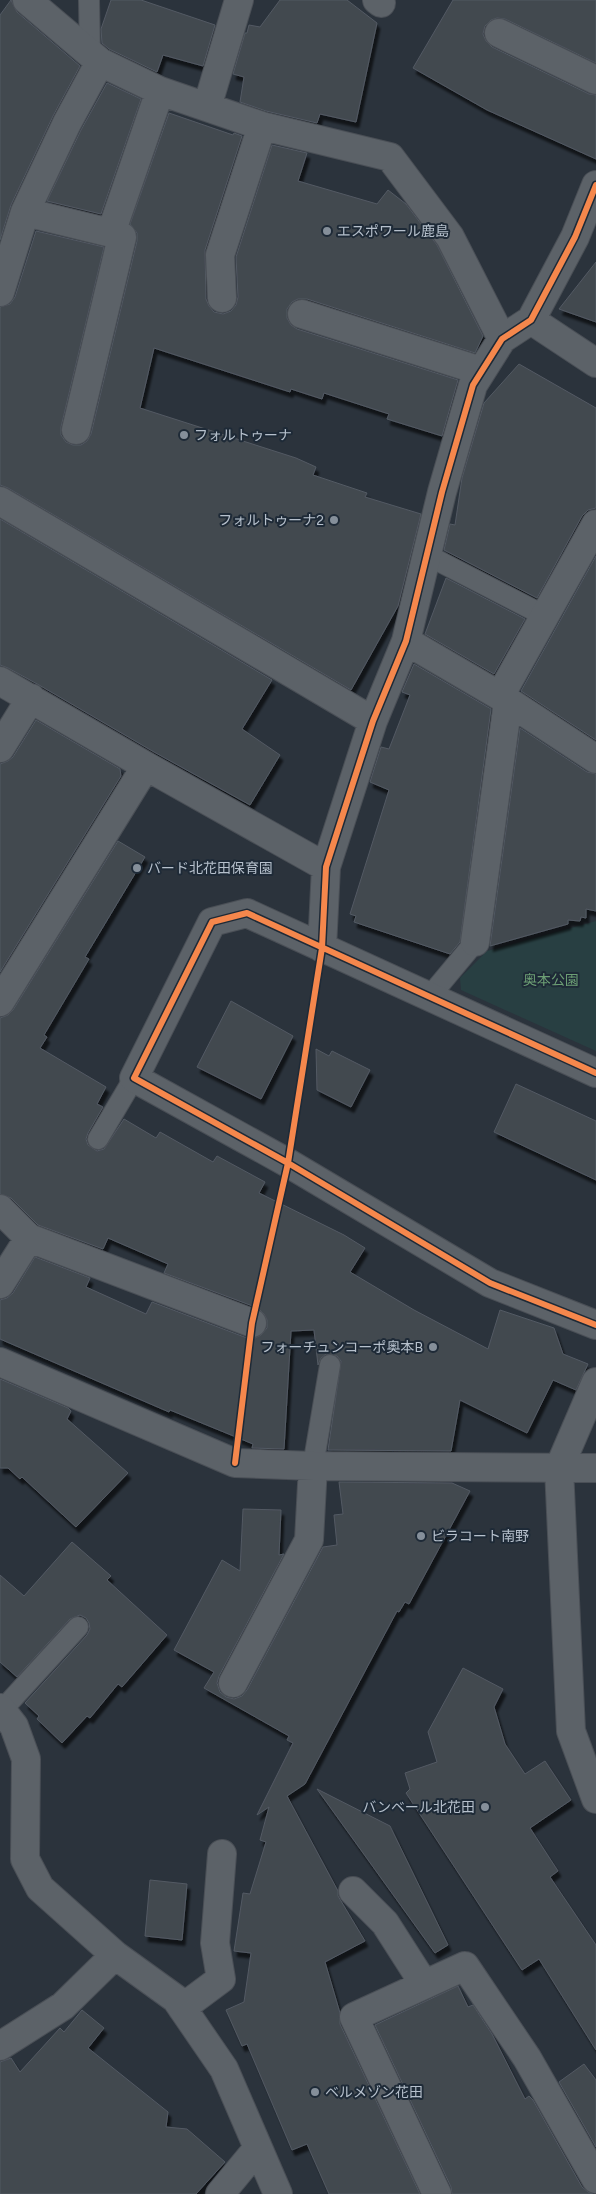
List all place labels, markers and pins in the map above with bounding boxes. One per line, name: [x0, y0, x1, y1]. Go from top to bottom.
place label: エスポワール鹿島: [337, 223, 449, 240]
marker: エスポワール鹿島: [321, 225, 333, 237]
place label: フォルトゥーナ: [194, 427, 292, 444]
marker: フォルトゥーナ: [178, 429, 190, 441]
place label: フォルトゥーナ2: [218, 512, 324, 529]
marker: フォルトゥーナ2: [328, 514, 340, 526]
place label: バード北花田保育園: [147, 860, 273, 877]
marker: バード北花田保育園: [131, 862, 143, 874]
place label: フォーチュンコーポ奥本B: [260, 1339, 423, 1356]
marker: フォーチュンコーポ奥本B: [427, 1341, 439, 1353]
place label: ビラコート南野: [431, 1528, 529, 1545]
marker: ビラコート南野: [415, 1530, 427, 1542]
place label: バンベール北花田: [362, 1799, 475, 1816]
marker: バンベール北花田: [479, 1801, 491, 1813]
place label: ベルメゾン花田: [325, 2084, 423, 2101]
marker: ベルメゾン花田: [309, 2086, 321, 2098]

